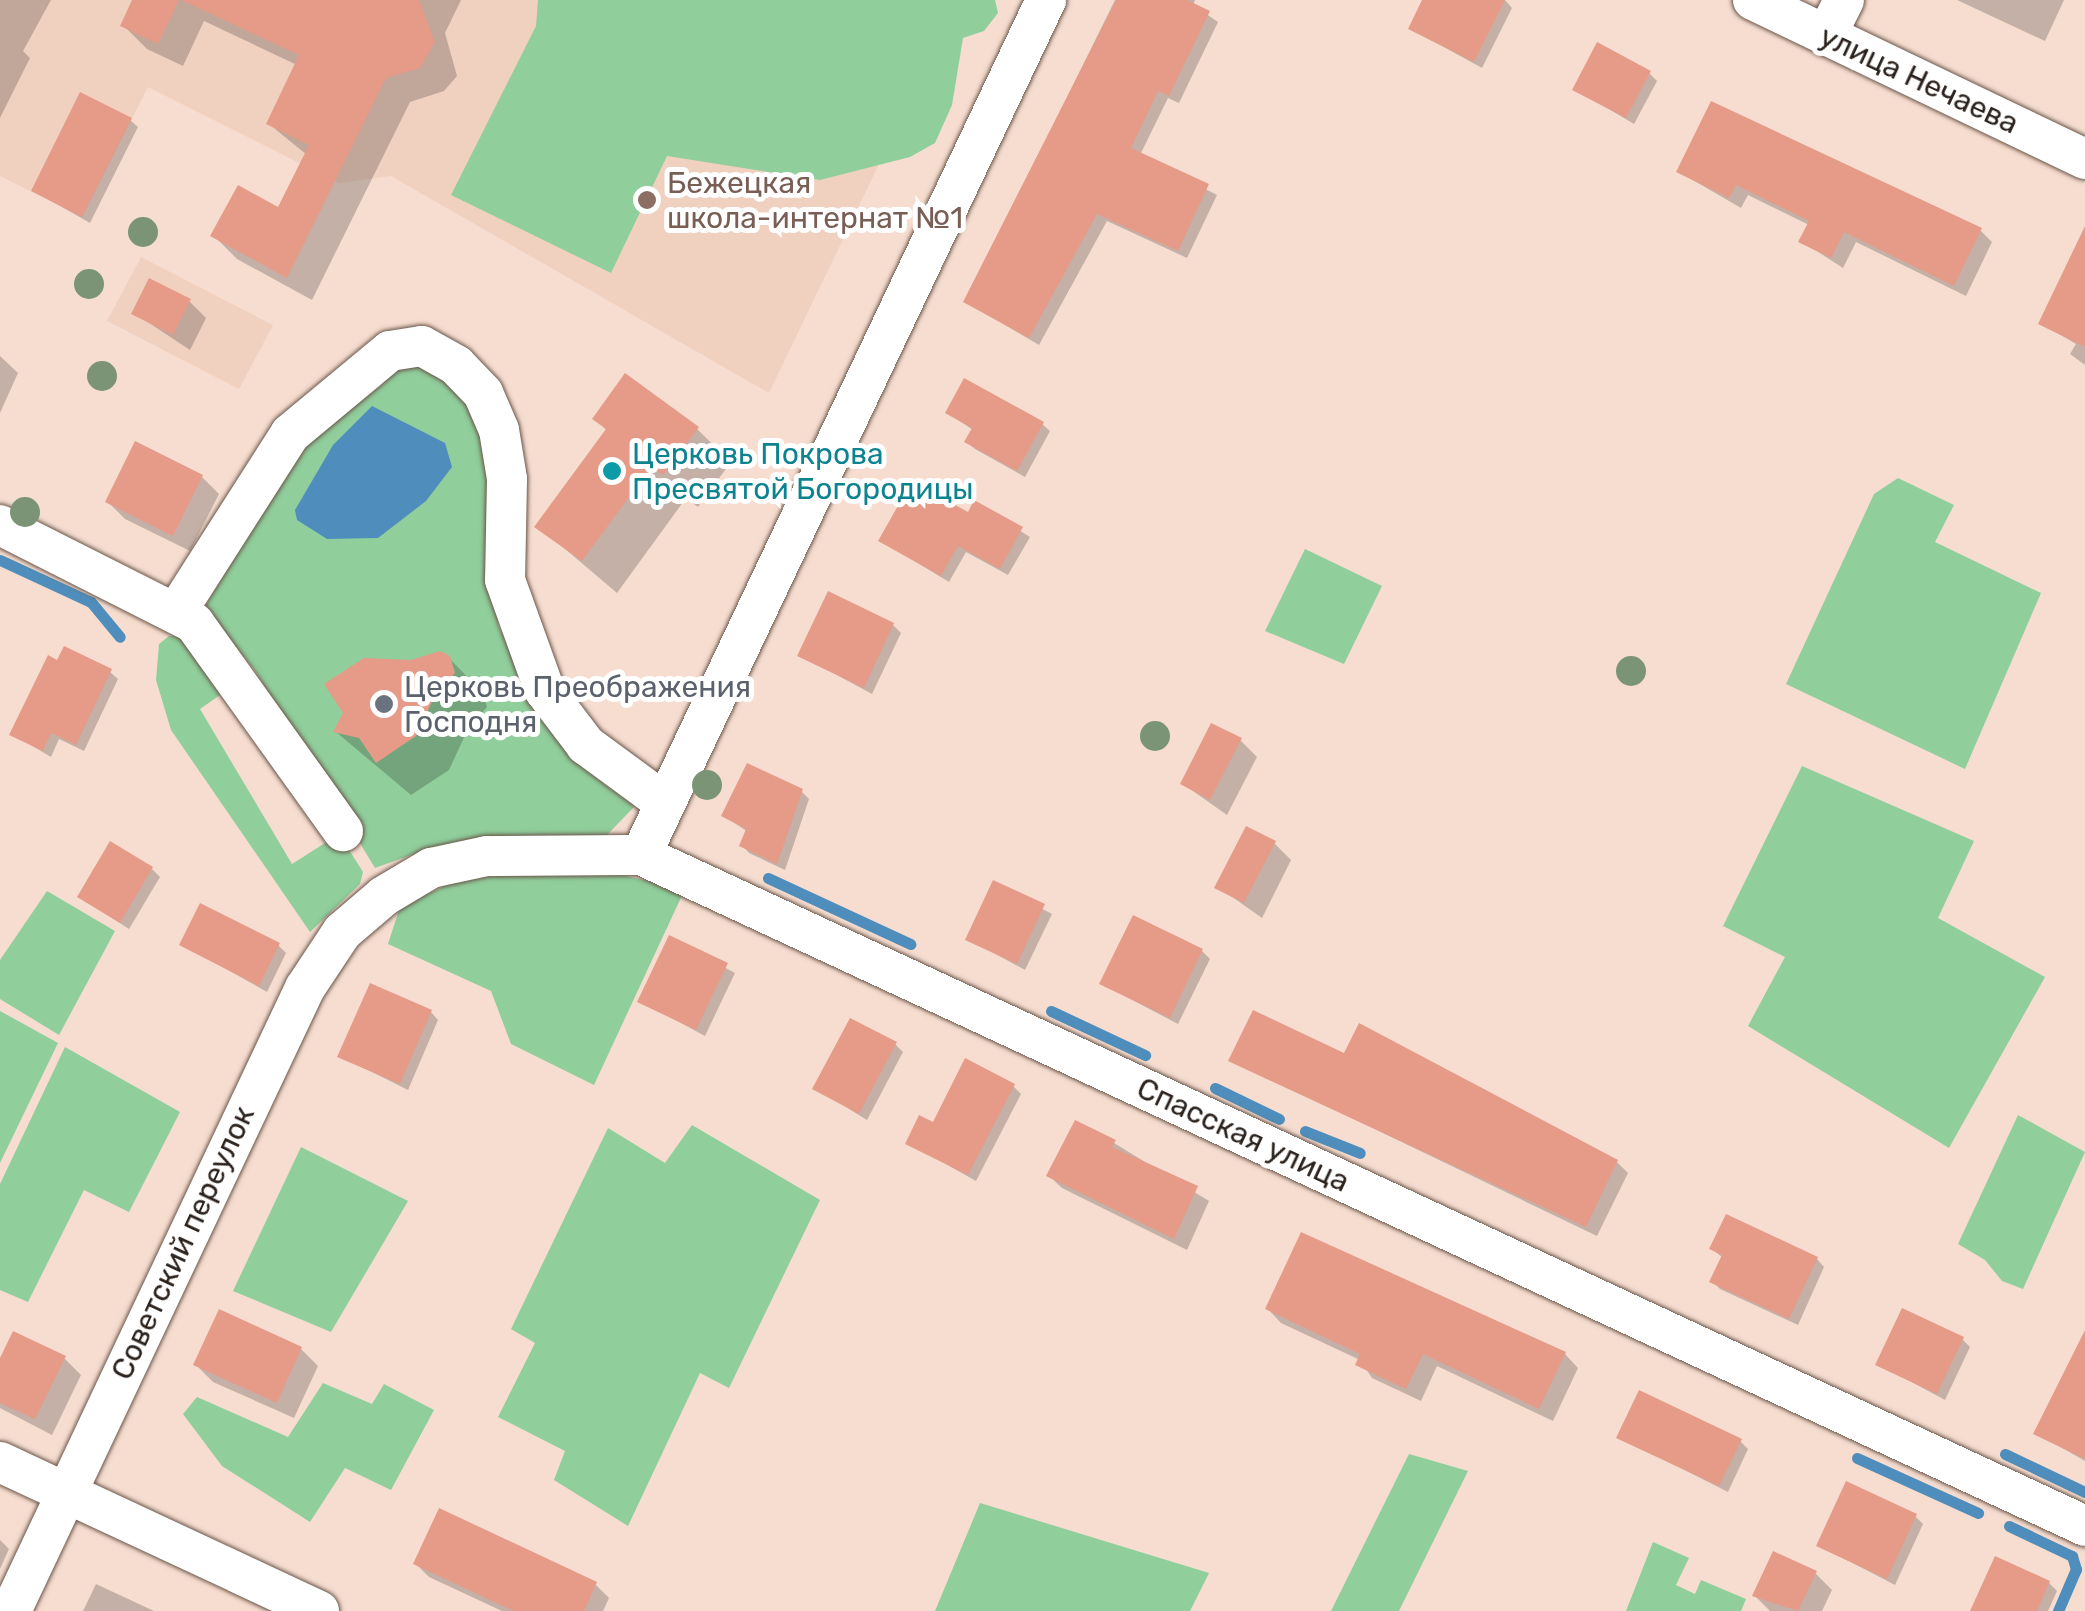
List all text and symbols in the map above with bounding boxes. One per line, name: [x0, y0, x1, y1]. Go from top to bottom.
street label: улица Нечаева: [1814, 18, 2024, 142]
place label: Бежецкая школа-интернат №1: [667, 165, 963, 236]
marker: Бежецкая школа-интернат №1: [636, 189, 658, 211]
place label: Церковь Покрова Пресвятой Богородицы: [632, 436, 973, 506]
marker: Церковь Покрова Пресвятой Богородицы: [601, 460, 623, 482]
place label: Церковь Преображения Господня: [404, 669, 751, 740]
marker: Церковь Преображения Господня: [373, 693, 395, 715]
street label: Спасская улица: [1131, 1070, 1355, 1200]
street label: Советский переулок: [104, 1101, 262, 1385]

